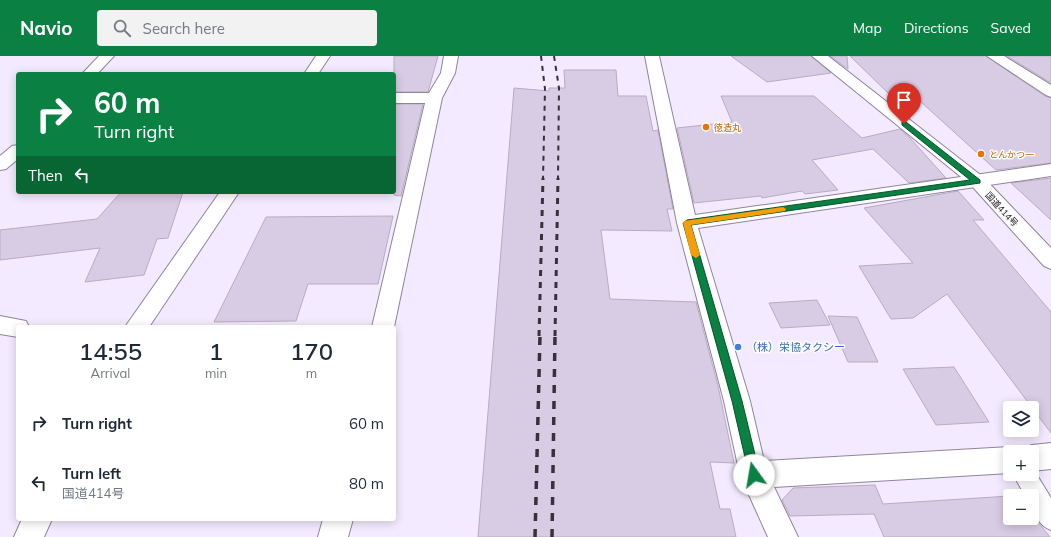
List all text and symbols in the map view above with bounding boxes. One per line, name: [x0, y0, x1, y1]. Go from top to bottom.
search box: [97, 10, 377, 46]
text: Navio: [20, 16, 73, 40]
icon: search: [111, 17, 133, 39]
text: Search here: [143, 19, 225, 38]
text: Map: [853, 19, 882, 37]
text: Directions: [904, 19, 969, 37]
text: Saved: [991, 19, 1031, 37]
pin: [887, 83, 921, 124]
text: 60 m: [94, 85, 160, 120]
icon: right: [28, 88, 80, 140]
icon: arrive: [893, 89, 915, 111]
text: Turn right: [94, 120, 174, 143]
marker: 徳造丸: [701, 122, 711, 132]
place label: 徳造丸: [713, 122, 741, 133]
marker: とんかつ一: [976, 149, 986, 159]
place label: とんかつ一: [989, 149, 1034, 160]
icon: left: [71, 164, 93, 186]
text: Then: [28, 166, 63, 185]
street label: 国道414号: [983, 189, 1021, 229]
text: 14:55: [79, 336, 142, 366]
text: 1: [209, 336, 223, 366]
text: 170: [290, 336, 333, 366]
place label: （株）栄協タクシー: [746, 340, 845, 354]
marker: （株）栄協タクシー: [733, 342, 743, 352]
text: Arrival: [91, 365, 130, 381]
text: min: [205, 365, 227, 381]
text: m: [306, 365, 317, 381]
map controls: [1003, 401, 1039, 525]
button: layers: [1003, 401, 1039, 437]
icon: right: [28, 412, 50, 434]
text: Turn right: [62, 414, 132, 433]
text: 60 m: [349, 414, 384, 433]
button: +: [1003, 445, 1039, 481]
position arrow: [733, 454, 775, 496]
text: Turn left: [62, 464, 121, 483]
icon: left: [28, 472, 50, 494]
text: 80 m: [349, 474, 384, 493]
text: 国道414号: [62, 485, 124, 501]
button: −: [1003, 489, 1039, 525]

